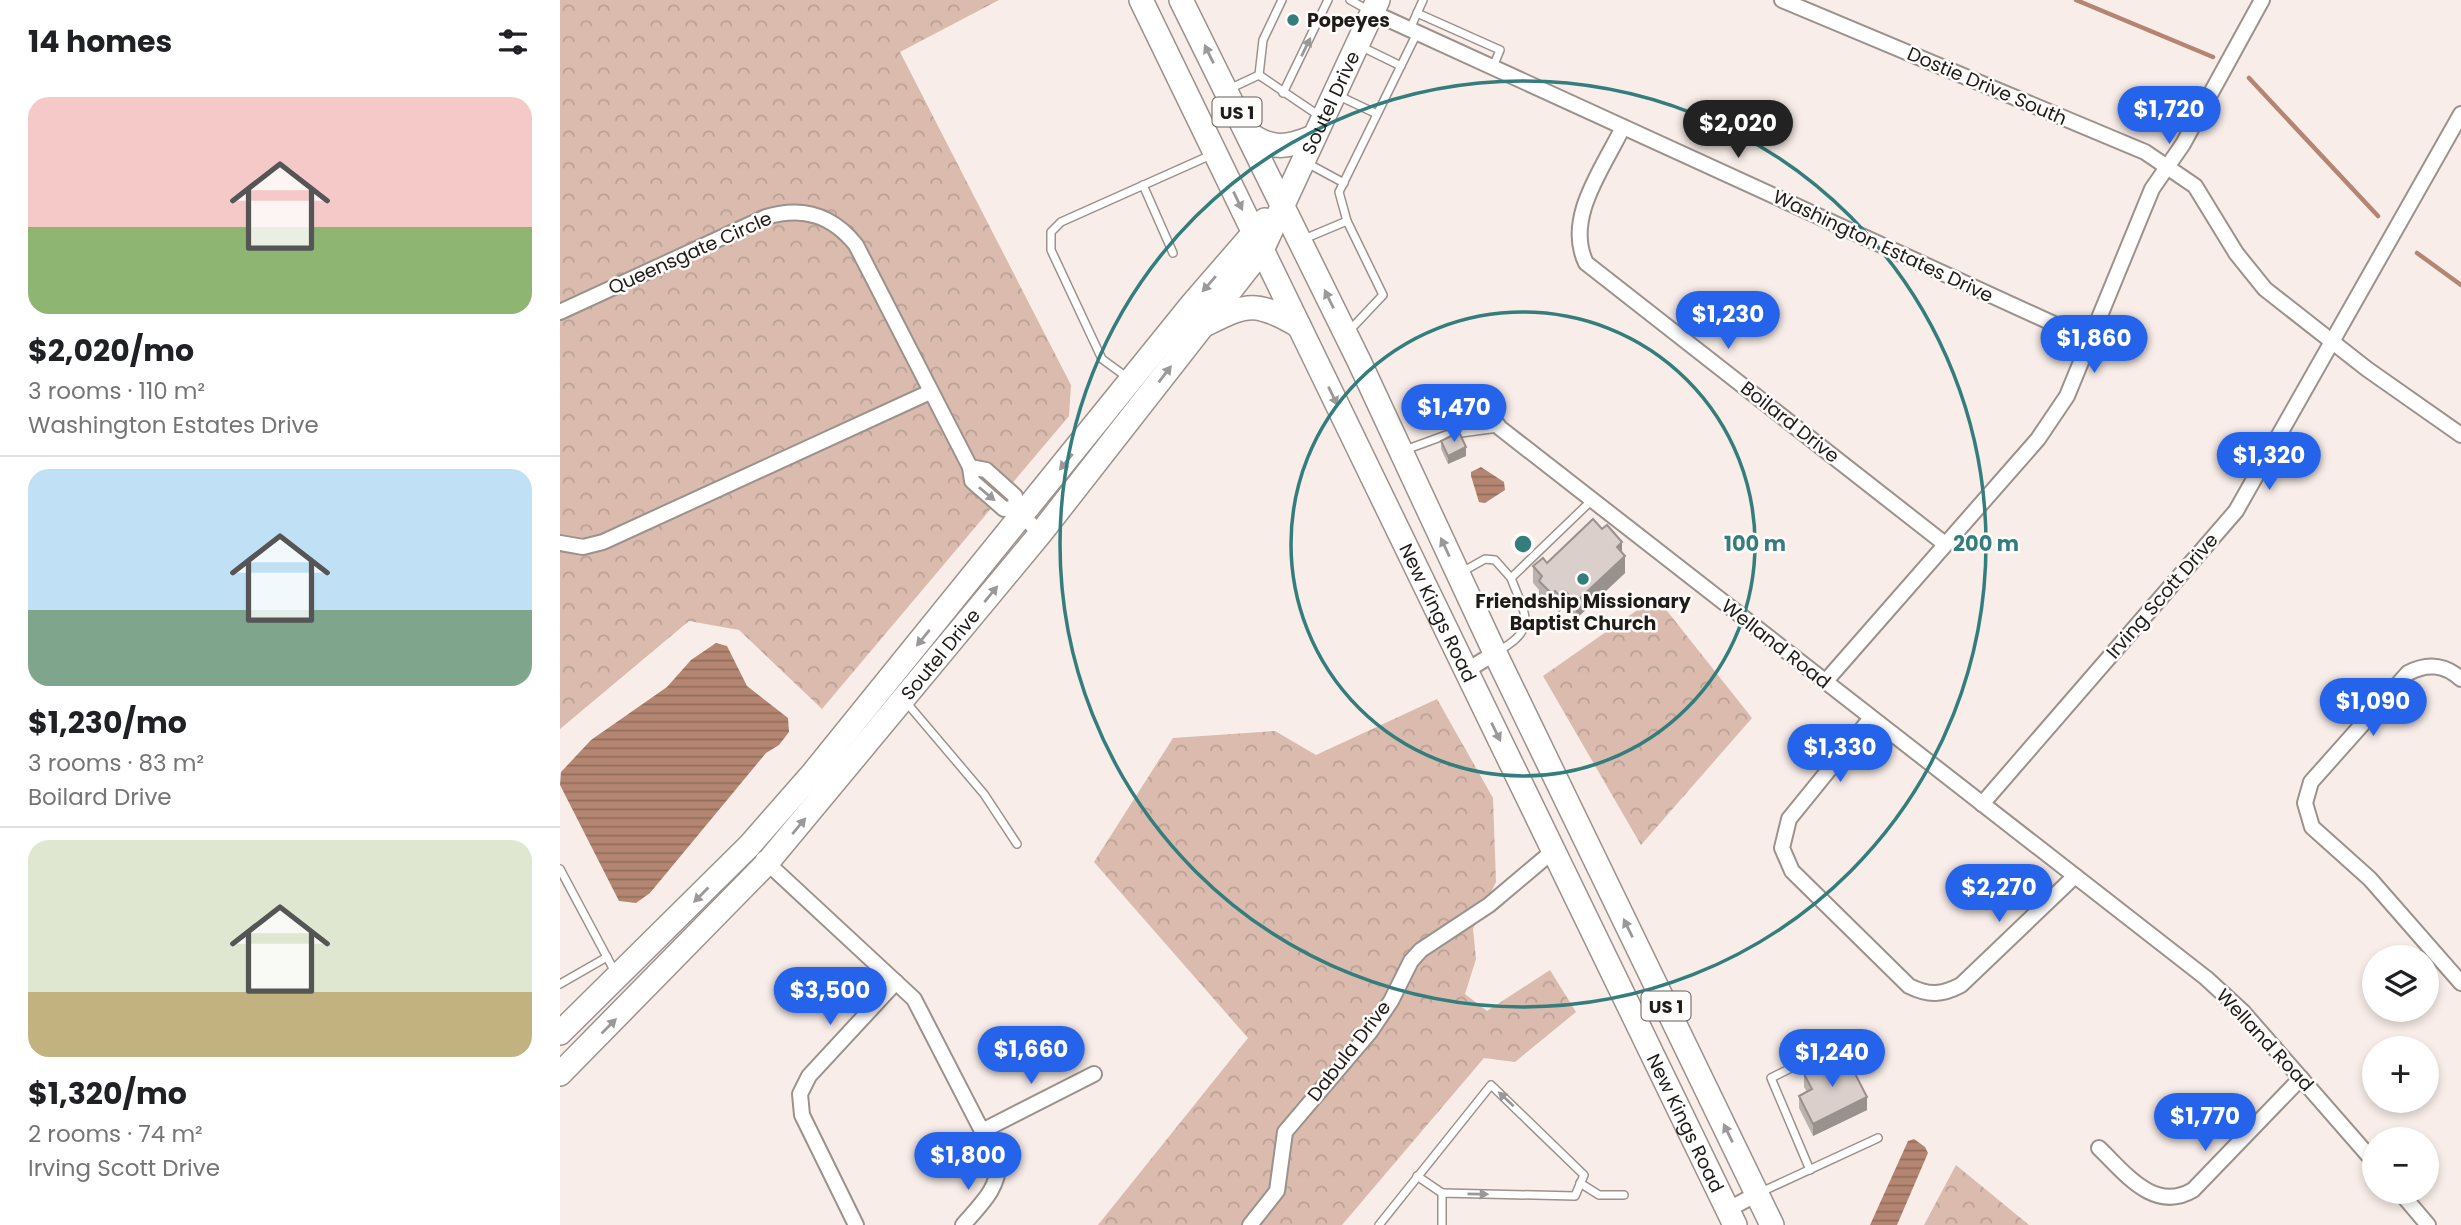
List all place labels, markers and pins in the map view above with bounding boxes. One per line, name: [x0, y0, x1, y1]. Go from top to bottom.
place label: Popeyes: [1307, 7, 1390, 34]
marker: Popeyes: [1285, 12, 1301, 28]
pin: $1,720: [2112, 86, 2226, 146]
pin: $2,020: [1681, 100, 1795, 160]
pin: $1,230: [1671, 292, 1785, 351]
pin: $1,860: [2037, 316, 2151, 375]
pin: $1,470: [1397, 384, 1511, 444]
pin: $1,320: [2212, 433, 2326, 492]
centre of rings: [1511, 532, 1535, 556]
marker: Friendship Missionary Baptist Church: [1575, 571, 1591, 587]
place label: Friendship Missionary Baptist Church: [1475, 588, 1692, 637]
pin: $1,090: [2316, 678, 2430, 738]
pin: $1,330: [1783, 724, 1897, 784]
pin: $2,270: [1942, 864, 2056, 924]
pin: $3,500: [773, 968, 887, 1027]
pin: $1,660: [974, 1026, 1088, 1086]
pin: $1,240: [1775, 1030, 1889, 1089]
pin: $1,770: [2148, 1094, 2262, 1153]
pin: $1,800: [911, 1132, 1025, 1192]

